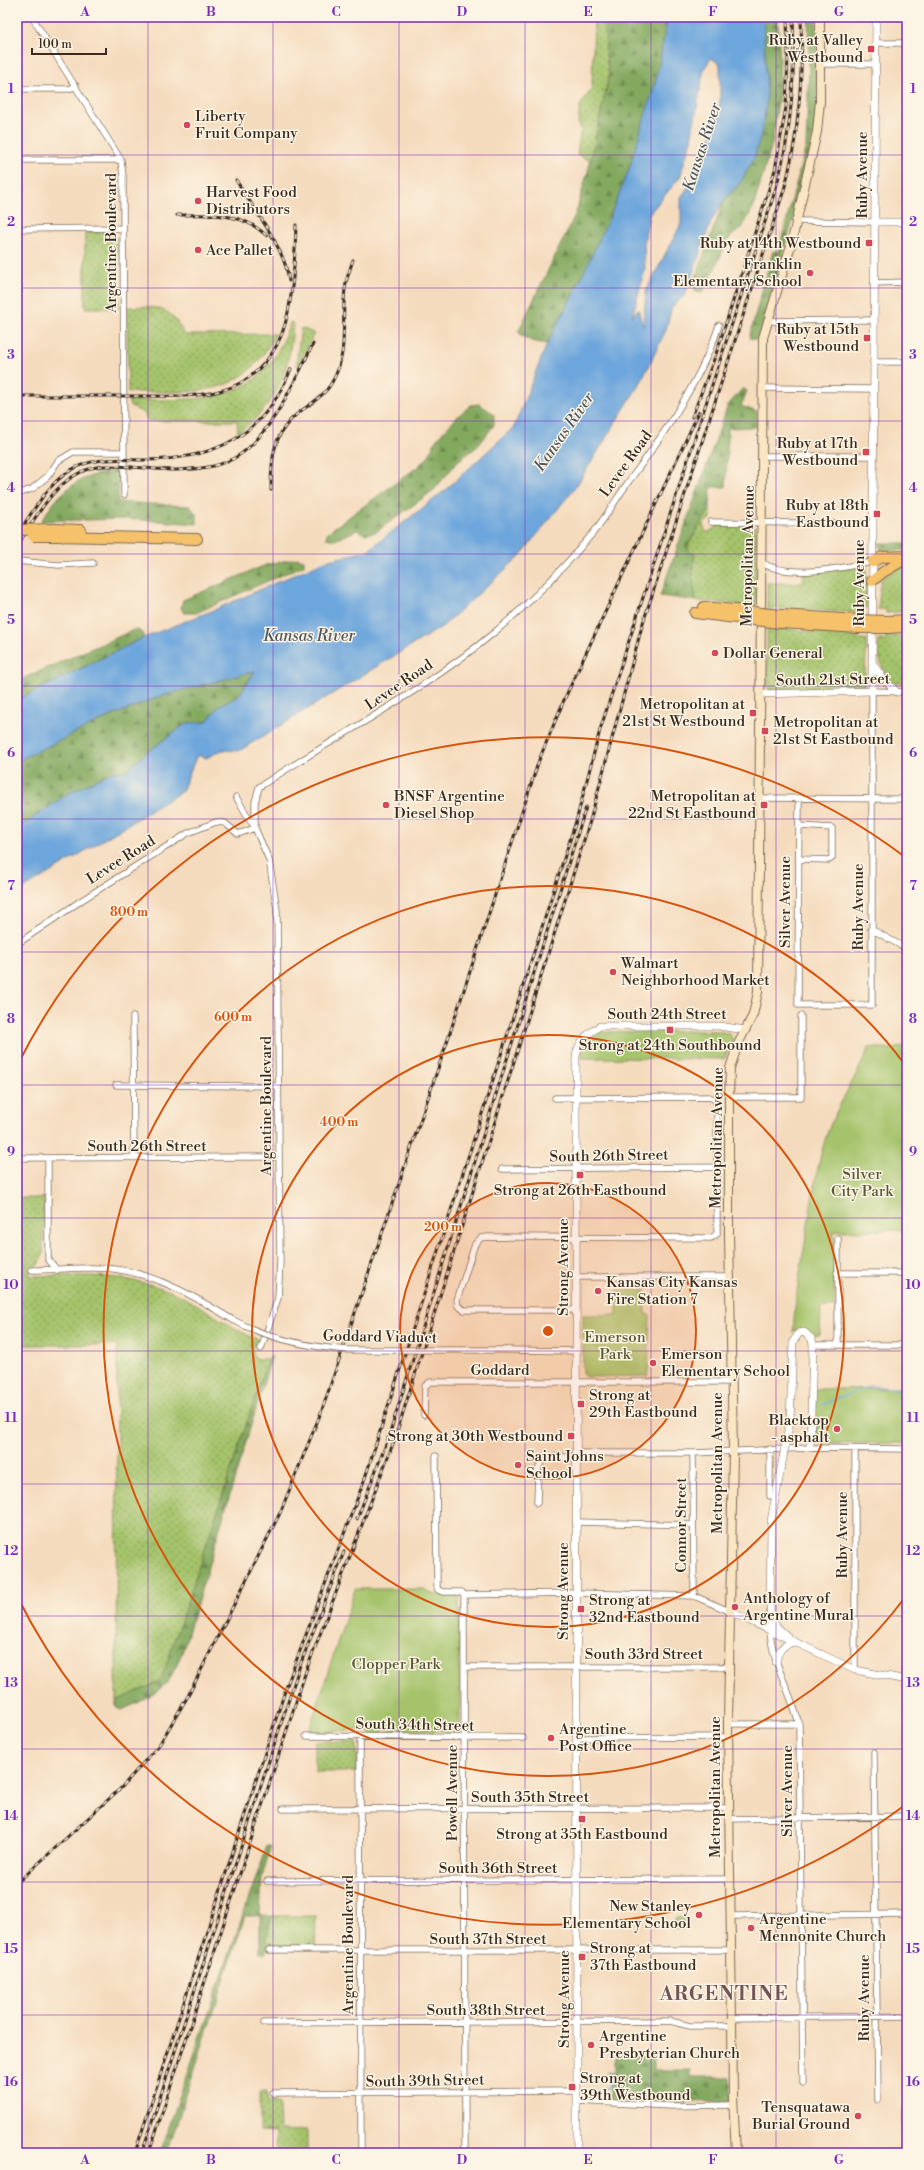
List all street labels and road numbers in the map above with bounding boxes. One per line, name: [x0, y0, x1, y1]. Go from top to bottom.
street label: Ruby Avenue: [853, 131, 872, 219]
street label: Argentine Boulevard: [102, 173, 121, 314]
street label: Levee Road: [595, 427, 657, 501]
street label: Metropolitan Avenue: [737, 485, 759, 627]
street label: Ruby Avenue: [850, 539, 869, 627]
street label: Levee Road: [361, 655, 437, 715]
street label: South 21st Street: [776, 669, 891, 690]
street label: Levee Road: [83, 831, 159, 889]
street label: Silver Avenue: [776, 856, 795, 948]
street label: Ruby Avenue: [849, 863, 868, 951]
street label: South 24th Street: [608, 1005, 727, 1024]
street label: Argentine Boulevard: [257, 1036, 276, 1177]
street label: Metropolitan Avenue: [706, 1067, 728, 1209]
street label: South 26th Street: [87, 1137, 207, 1156]
street label: South 26th Street: [549, 1145, 669, 1167]
street label: Strong Avenue: [554, 1218, 573, 1316]
street label: Goddard Viaduct: [323, 1327, 438, 1348]
street label: Goddard: [471, 1361, 530, 1380]
street label: Metropolitan Avenue: [708, 1392, 727, 1534]
street label: Connor Street: [672, 1477, 691, 1573]
street label: Ruby Avenue: [833, 1491, 852, 1579]
street label: Strong Avenue: [554, 1542, 573, 1640]
street label: South 33rd Street: [585, 1645, 704, 1664]
street label: South 34th Street: [355, 1714, 475, 1736]
street label: Metropolitan Avenue: [706, 1716, 725, 1858]
street label: Powell Avenue: [443, 1745, 462, 1841]
street label: Silver Avenue: [778, 1745, 797, 1837]
street label: South 35th Street: [471, 1788, 590, 1807]
street label: South 36th Street: [439, 1859, 558, 1878]
street label: Argentine Boulevard: [339, 1875, 358, 2016]
street label: South 37th Street: [430, 1930, 547, 1949]
street label: Strong Avenue: [555, 1950, 574, 2048]
street label: Ruby Avenue: [855, 1954, 874, 2042]
street label: South 38th Street: [427, 2001, 546, 2020]
street label: South 39th Street: [365, 2070, 485, 2092]

